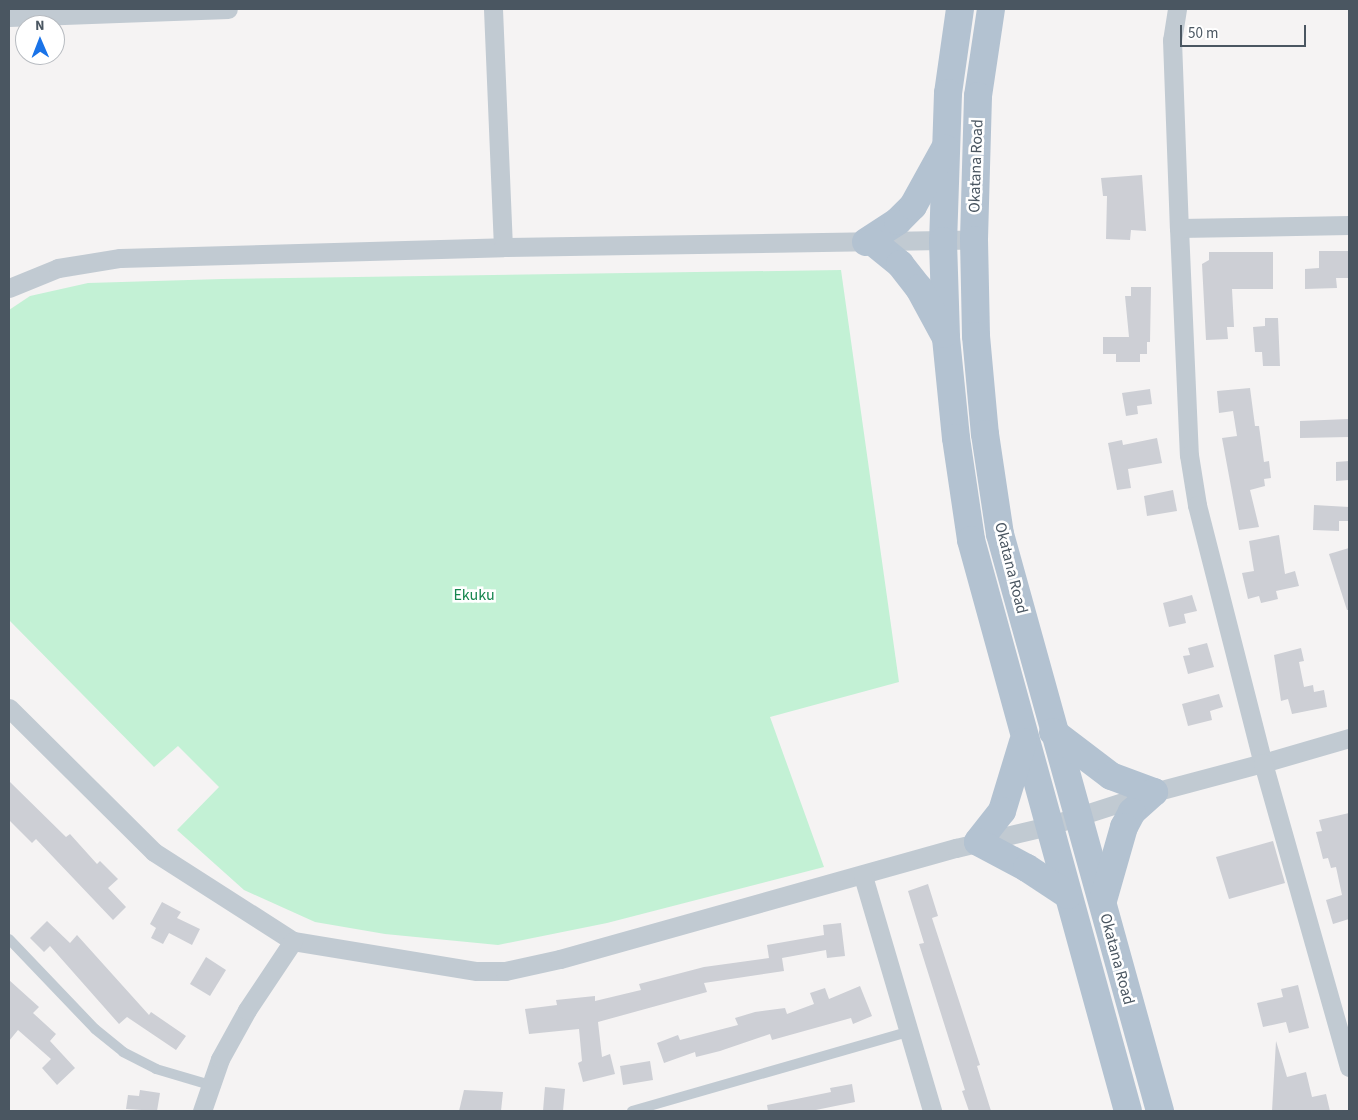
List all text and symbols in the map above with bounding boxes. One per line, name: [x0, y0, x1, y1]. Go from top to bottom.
north arrow: [15, 15, 65, 65]
scale bar: [1183, 15, 1309, 47]
text: N: [35, 16, 45, 36]
text: 50 m: [1188, 23, 1218, 44]
street label: Okatana Road: [965, 119, 987, 213]
street label: Okatana Road: [990, 520, 1032, 616]
park label: Ekuku: [453, 585, 495, 605]
street label: Okatana Road: [1096, 911, 1138, 1007]

